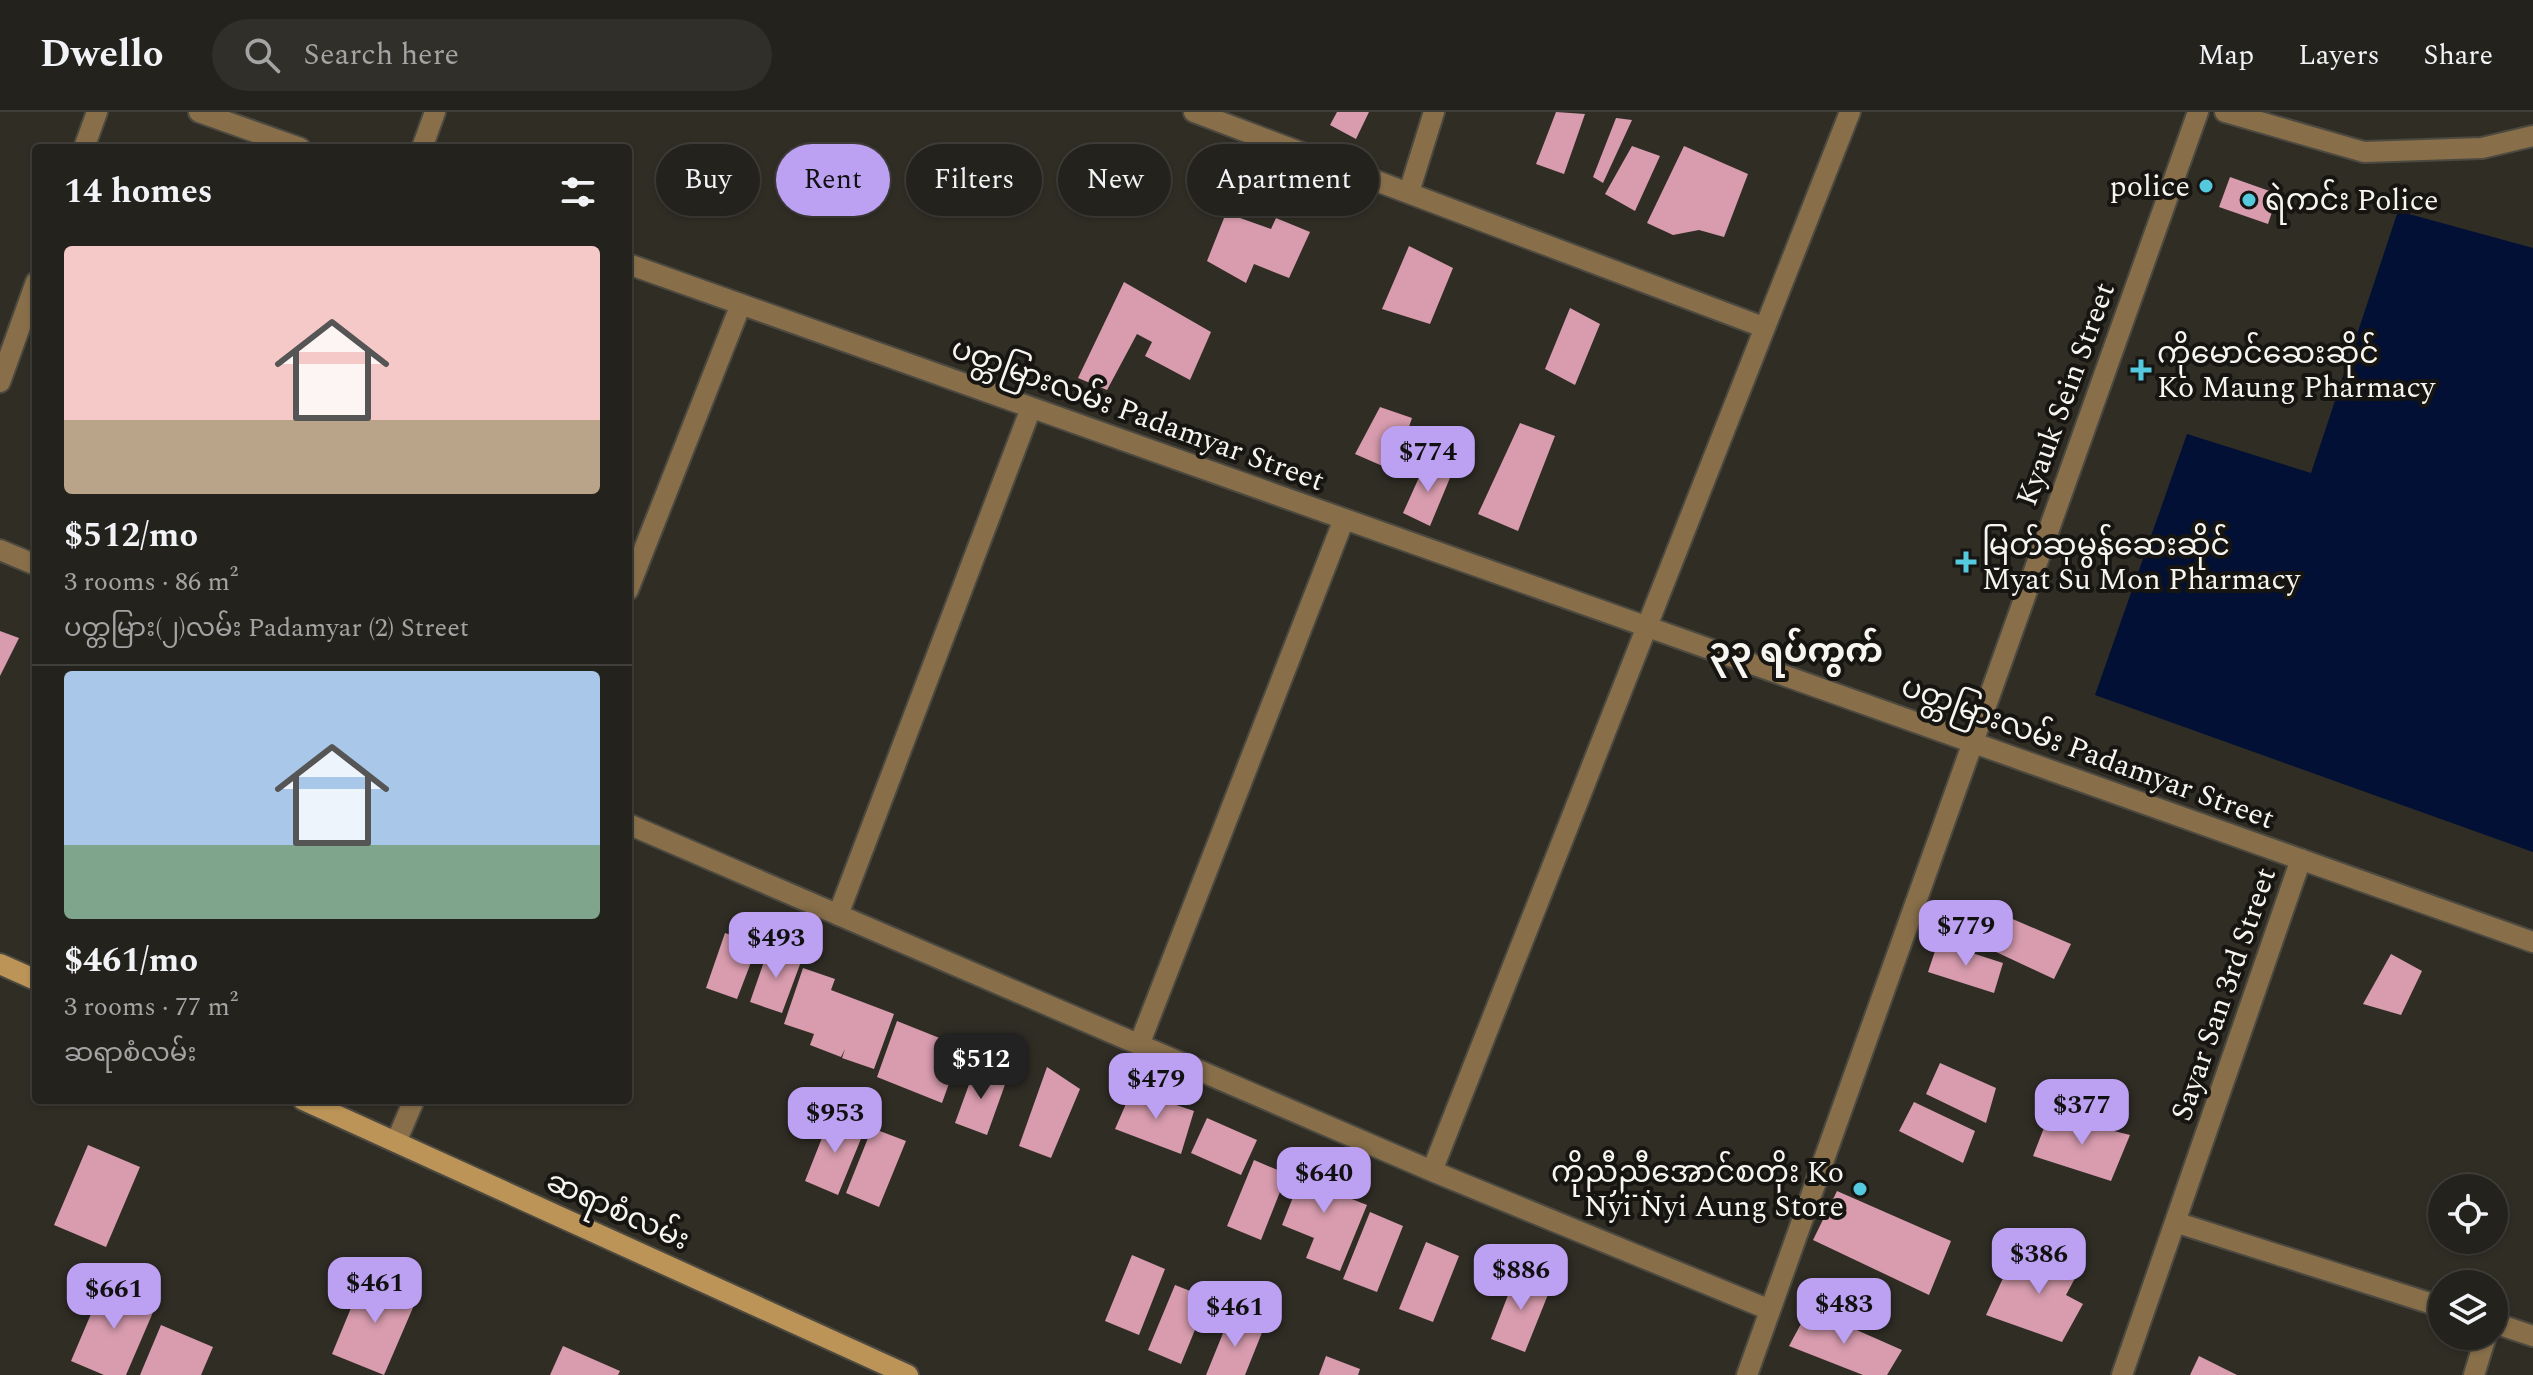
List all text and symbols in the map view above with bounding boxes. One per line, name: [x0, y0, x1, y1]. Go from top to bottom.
search box: [212, 19, 772, 91]
text: Dwello: [40, 26, 164, 84]
text: Search here: [304, 32, 459, 78]
icon: search: [240, 33, 284, 77]
text: Map: [2198, 34, 2254, 77]
text: Layers: [2298, 34, 2380, 77]
text: Share: [2424, 34, 2493, 77]
chip: Buy: [656, 144, 760, 216]
chip: Rent: [776, 144, 890, 216]
chip: Filters: [906, 144, 1042, 216]
chip: New: [1058, 144, 1171, 216]
chip: Apartment: [1187, 144, 1379, 216]
place label: police: [2110, 164, 2190, 210]
text: 14 homes: [64, 166, 213, 218]
icon: filters: [556, 170, 600, 214]
marker: police: [2197, 177, 2215, 195]
place label: ရဲကင်း Police: [2265, 178, 2439, 225]
marker: ရဲကင်း Police: [2240, 191, 2258, 209]
street label: Kyauk Sein Street: [2004, 276, 2128, 513]
icon: home: [260, 298, 404, 442]
street label: ပတ္တမြားလမ်း Padamyar Street: [944, 326, 1331, 505]
place label: ကိုမောင်ဆေးဆိုင် Ko Maung Pharmacy: [2157, 331, 2437, 411]
marker: ကိုမောင်ဆေးဆိုင် Ko Maung Pharmacy: [2132, 361, 2150, 379]
pin: $774: [1381, 426, 1475, 494]
text: $774: [1399, 432, 1457, 472]
text: $512/mo: [64, 510, 198, 562]
place label: မြတ်ဆုမွန်ဆေးဆိုင် Myat Su Mon Pharmacy: [1982, 523, 2302, 603]
marker: မြတ်ဆုမွန်ဆေးဆိုင် Myat Su Mon Pharmacy: [1957, 553, 1975, 571]
text: 3 rooms · 86 m²: [64, 562, 238, 602]
text: ပတ္တမြား(၂)လမ်း Padamyar (2) Street: [64, 608, 469, 648]
district label: ၃၃ ရပ်ကွက်: [1709, 626, 1883, 678]
street label: ပတ္တမြားလမ်း Padamyar Street: [1894, 664, 2281, 843]
icon: home: [260, 723, 404, 867]
street label: Sayar San 3rd Street: [2159, 861, 2289, 1127]
pin: $779: [1919, 900, 2013, 968]
text: $779: [1937, 906, 1995, 946]
pin: $493: [729, 912, 823, 980]
text: $493: [747, 918, 805, 958]
text: $461/mo: [64, 935, 198, 987]
text: 3 rooms · 77 m²: [64, 987, 238, 1027]
text: ဆရာစံလမ်း: [64, 1033, 196, 1073]
pin: $512: [934, 1033, 1028, 1101]
text: $512: [952, 1039, 1010, 1079]
pin: $479: [1109, 1053, 1203, 1121]
text: $479: [1127, 1059, 1185, 1099]
pin: $377: [2035, 1079, 2129, 1147]
text: $377: [2053, 1085, 2111, 1125]
pin: $953: [788, 1087, 882, 1155]
text: $953: [806, 1093, 864, 1133]
pin: $640: [1277, 1147, 1371, 1215]
place label: ကိုညီညီအောင်စတိုး Ko Nyi Nyi Aung Store: [1551, 1150, 1844, 1230]
text: $640: [1295, 1153, 1353, 1193]
street label: ဆရာစံလမ်း: [538, 1159, 697, 1264]
map controls: [2428, 1174, 2508, 1350]
button: locate: [2428, 1174, 2508, 1254]
marker: ကိုညီညီအောင်စတိုး Ko Nyi Nyi Aung Store: [1851, 1180, 1869, 1198]
pin: $386: [1992, 1228, 2086, 1296]
text: $386: [2010, 1234, 2068, 1274]
pin: $886: [1474, 1244, 1568, 1312]
text: $886: [1492, 1250, 1550, 1290]
pin: $461: [328, 1257, 422, 1325]
pin: $661: [67, 1263, 161, 1331]
text: $461: [346, 1263, 404, 1303]
text: $661: [85, 1269, 143, 1309]
button: layers: [2428, 1270, 2508, 1350]
pin: $483: [1797, 1278, 1891, 1346]
pin: $461: [1188, 1281, 1282, 1349]
text: $483: [1815, 1284, 1873, 1324]
text: $461: [1206, 1287, 1264, 1327]

